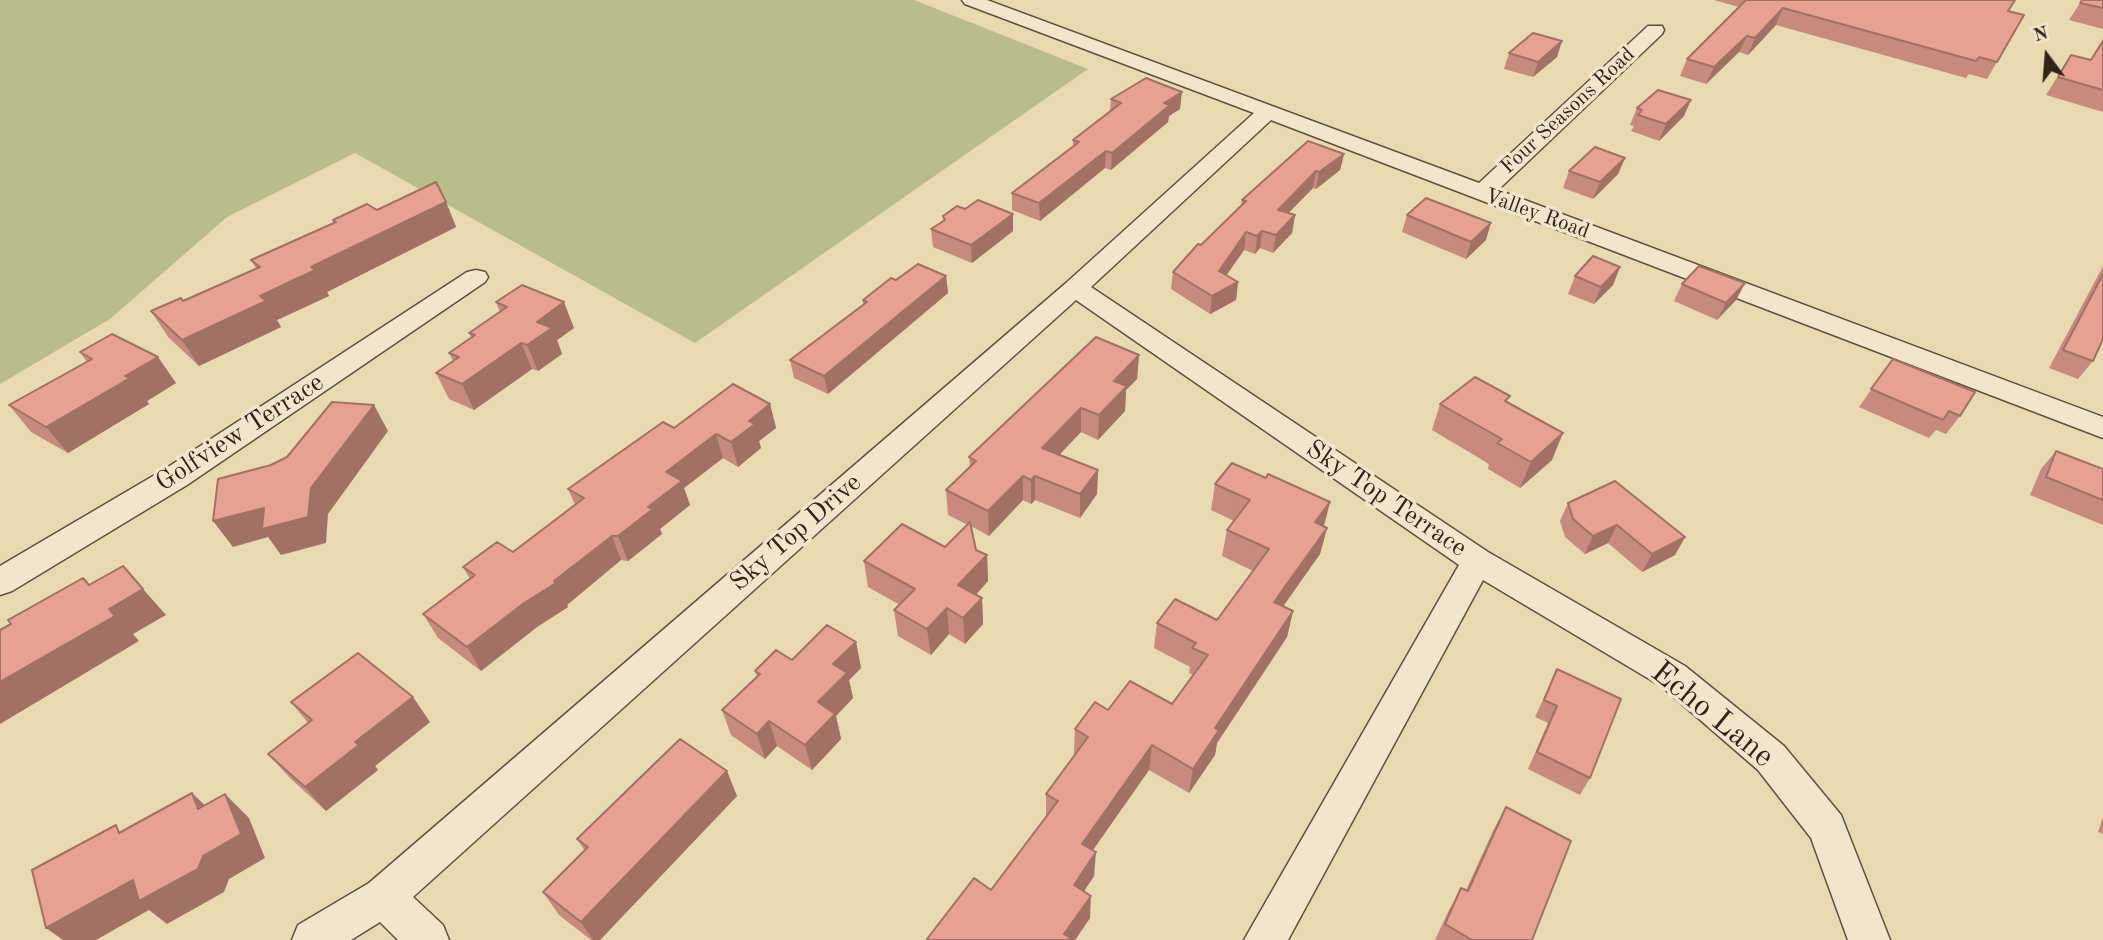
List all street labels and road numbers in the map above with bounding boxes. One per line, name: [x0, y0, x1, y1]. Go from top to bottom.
street label: Four Seasons Road: [1496, 42, 1640, 180]
street label: Valley Road: [1481, 183, 1593, 245]
street label: Golfview Terrace: [150, 367, 330, 499]
street label: Sky Top Terrace: [1300, 434, 1472, 564]
street label: Sky Top Drive: [724, 468, 868, 598]
street label: Echo Lane: [1643, 654, 1781, 776]

